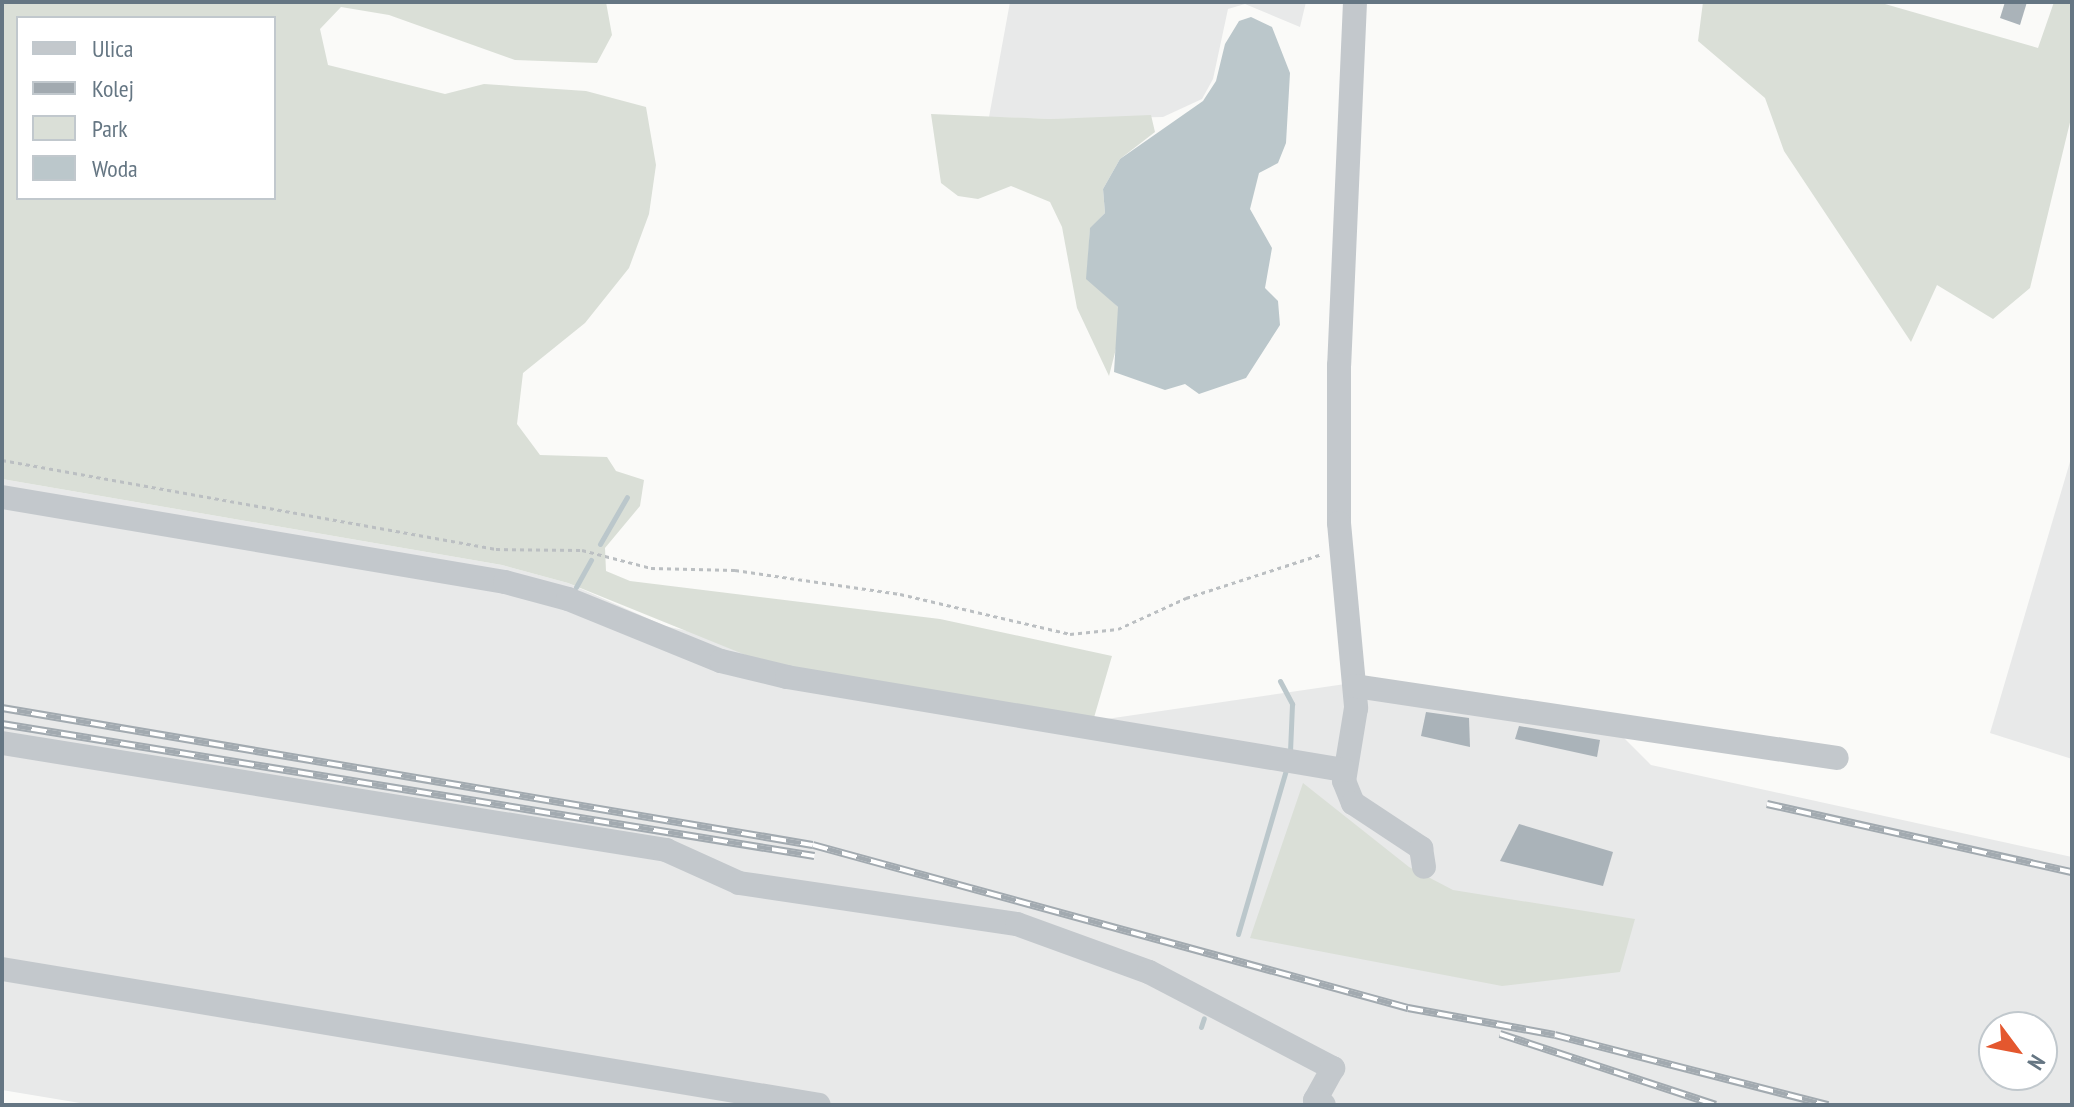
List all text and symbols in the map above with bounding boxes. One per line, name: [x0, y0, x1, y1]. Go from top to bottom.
legend: [16, 16, 276, 200]
text: Ulica: [92, 33, 133, 64]
text: Kolej: [92, 73, 134, 104]
text: Park: [92, 113, 128, 144]
text: Woda: [92, 153, 138, 184]
north arrow: [1978, 1011, 2058, 1091]
text: N: [2022, 1050, 2052, 1075]

